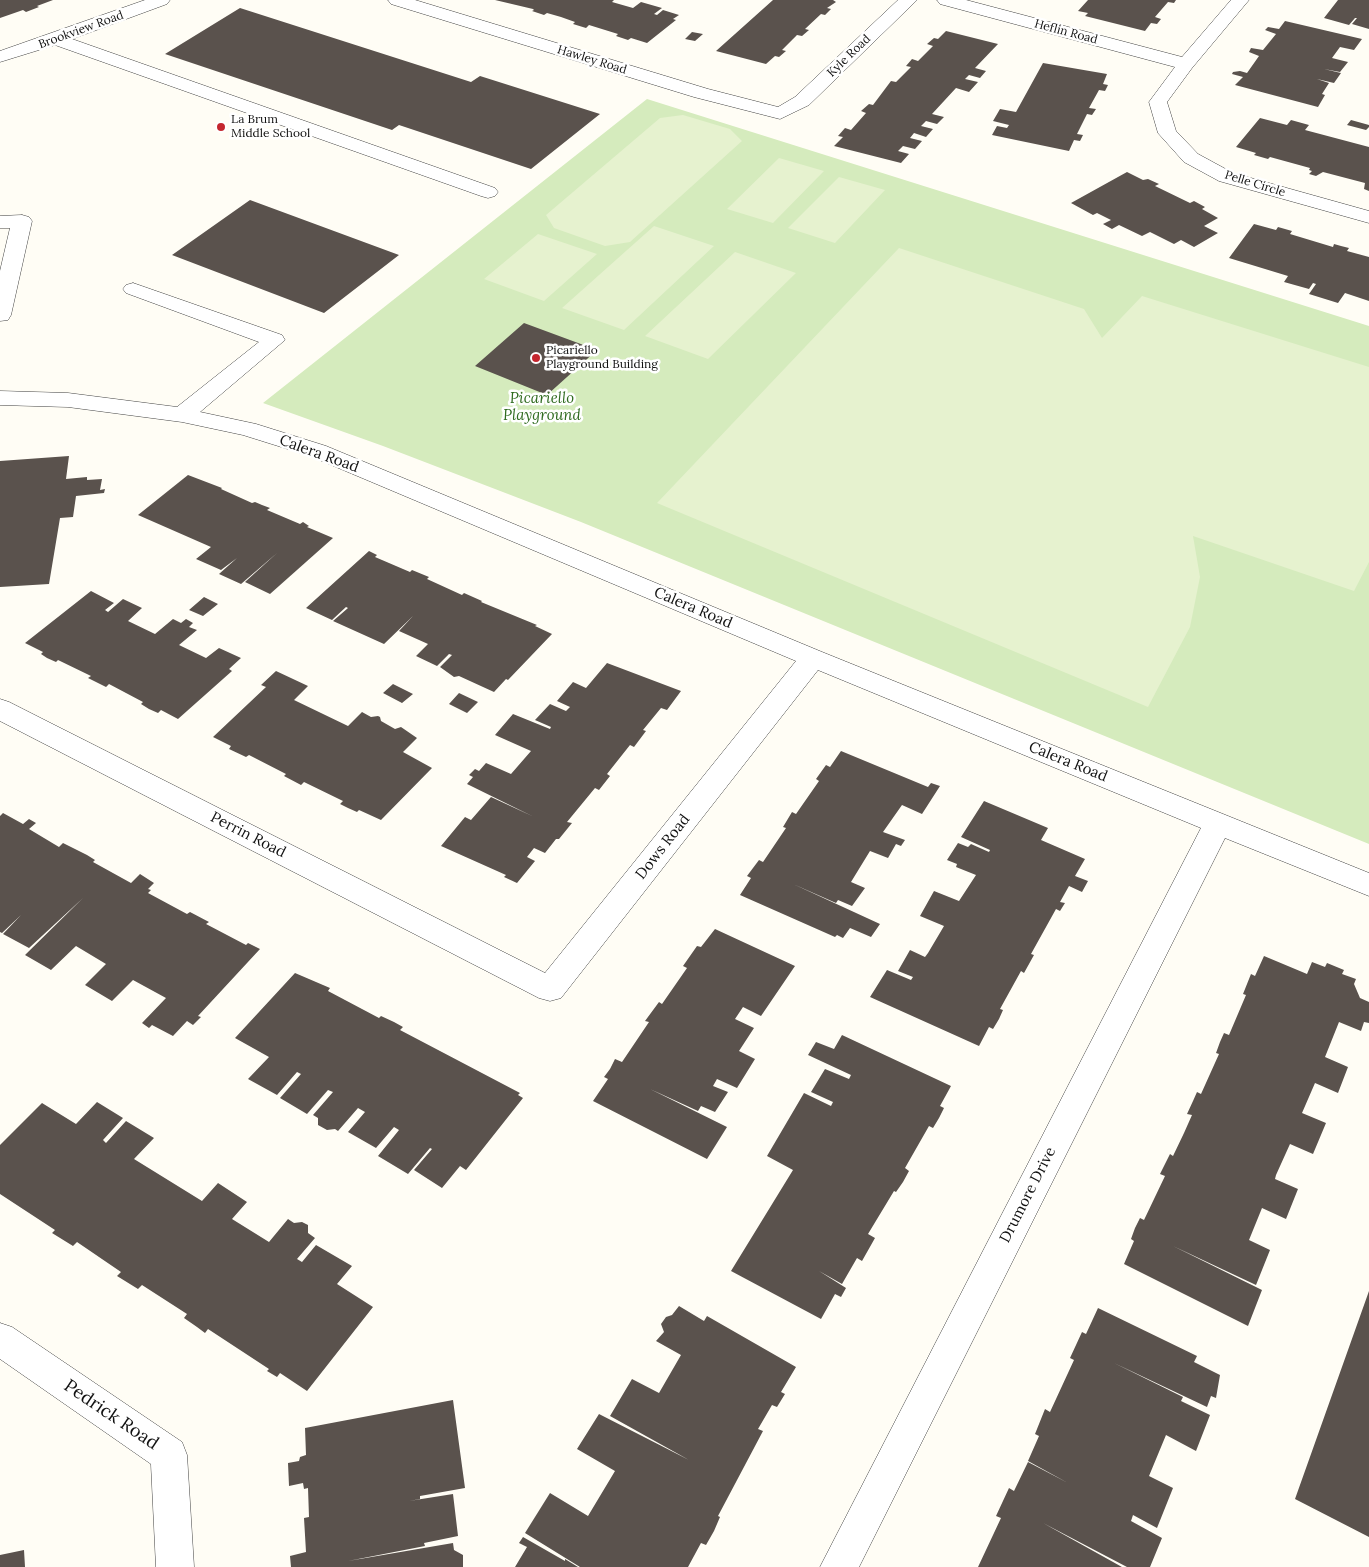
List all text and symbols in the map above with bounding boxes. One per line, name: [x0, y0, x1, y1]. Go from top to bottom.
street label: Brookview Road: [37, 8, 125, 52]
street label: Heflin Road: [1033, 17, 1099, 47]
street label: Kyle Road: [824, 32, 874, 80]
street label: Hawley Road: [556, 43, 628, 77]
place label: La Brum Middle School: [231, 113, 310, 141]
marker: La Brum Middle School: [215, 121, 227, 133]
street label: Pelle Circle: [1223, 168, 1287, 200]
place label: Picariello Playground Building: [546, 344, 658, 372]
marker: Picariello Playground Building: [530, 352, 542, 364]
park label: Picariello Playground: [503, 390, 581, 425]
street label: Calera Road: [277, 431, 361, 477]
street label: Calera Road: [651, 583, 735, 633]
street label: Calera Road: [1026, 738, 1110, 786]
street label: Perrin Road: [207, 808, 289, 862]
street label: Dows Road: [632, 811, 694, 883]
street label: Drumore Drive: [996, 1144, 1060, 1246]
street label: Pedrick Road: [59, 1375, 163, 1455]

